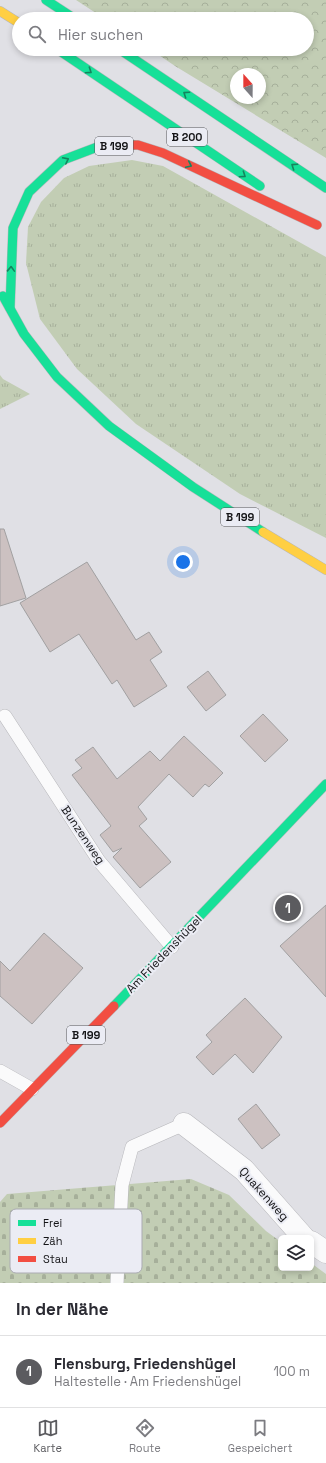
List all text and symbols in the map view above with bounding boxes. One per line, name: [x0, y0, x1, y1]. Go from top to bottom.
search box: [12, 12, 314, 56]
icon: search: [26, 23, 48, 45]
text: Hier suchen: [58, 25, 143, 44]
one-way arrow: [85, 66, 92, 74]
north arrow: [230, 68, 266, 104]
one-way arrow: [183, 91, 190, 99]
road number: B 200: [167, 128, 207, 146]
road number: B 199: [95, 137, 133, 155]
one-way arrow: [62, 157, 69, 165]
one-way arrow: [185, 160, 193, 168]
one-way arrow: [291, 164, 298, 171]
one-way arrow: [239, 170, 246, 177]
one-way arrow: [7, 266, 15, 272]
road number: B 199: [221, 508, 259, 526]
your location: [173, 552, 193, 572]
street label: Bunzenweg: [58, 803, 108, 867]
pin: 1: [275, 893, 301, 923]
street label: Am Friedenshügel: [123, 911, 205, 997]
road number: B 199: [67, 1026, 105, 1044]
street label: Quakenweg: [236, 1164, 292, 1224]
legend: [10, 1209, 142, 1273]
text: Frei: [43, 1216, 62, 1230]
text: Zäh: [43, 1234, 62, 1248]
map controls: [278, 1235, 314, 1271]
button: layers: [278, 1235, 314, 1271]
text: Stau: [43, 1252, 68, 1266]
text: In der Nähe: [16, 1298, 108, 1320]
text: Flensburg, Friedenshügel: [54, 1354, 236, 1373]
text: 1: [26, 1363, 32, 1380]
text: 100 m: [273, 1363, 310, 1380]
text: Haltestelle · Am Friedenshügel: [54, 1373, 241, 1390]
tab: Karte: [33, 1417, 62, 1455]
tab: Route: [129, 1417, 161, 1455]
tab: Gespeichert: [228, 1417, 293, 1455]

